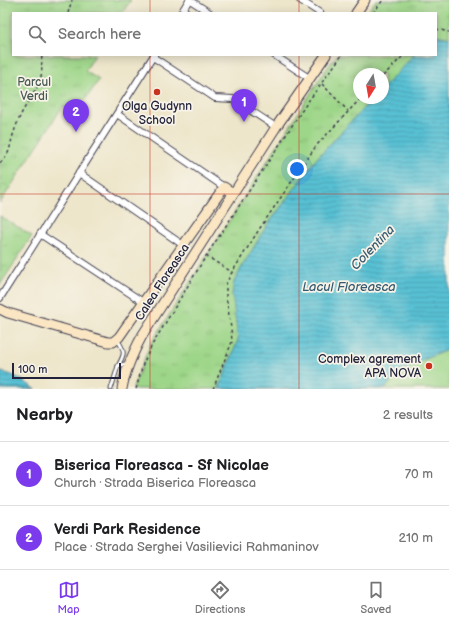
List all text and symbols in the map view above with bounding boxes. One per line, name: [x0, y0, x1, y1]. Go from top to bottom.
search box: [12, 12, 437, 56]
icon: search: [26, 23, 48, 45]
text: Search here: [58, 25, 141, 44]
north arrow: [353, 68, 389, 104]
park label: Parcul Verdi: [17, 75, 51, 104]
marker: Olga Gudynn School: [152, 87, 162, 97]
pin: 1: [231, 89, 257, 122]
pin: 2: [63, 99, 89, 132]
place label: Olga Gudynn School: [122, 99, 192, 128]
your location: [287, 159, 307, 179]
water label: Colentina: [347, 222, 398, 273]
street label: Calea Floreasca: [132, 241, 193, 324]
water label: Lacul Floreasca: [302, 279, 396, 295]
place label: Complex agrement APA NOVA: [318, 352, 422, 381]
scale bar: [12, 361, 121, 380]
marker: Complex agrement APA NOVA: [424, 361, 434, 371]
text: 100 m: [18, 363, 47, 376]
text: Nearby: [16, 405, 73, 425]
text: 2 results: [383, 407, 433, 423]
text: Biserica Floreasca - Sf Nicolae: [54, 456, 269, 475]
text: 1: [26, 466, 32, 482]
text: 70 m: [405, 466, 433, 482]
text: Church · Strada Biserica Floreasca: [54, 475, 256, 491]
text: Verdi Park Residence: [54, 520, 201, 539]
text: 2: [25, 530, 33, 546]
text: 210 m: [399, 530, 433, 546]
text: Place · Strada Serghei Vasilievici Rahmaninov: [54, 539, 319, 555]
tab: Map: [58, 579, 80, 616]
tab: Directions: [195, 579, 245, 616]
tab: Saved: [361, 579, 391, 616]

